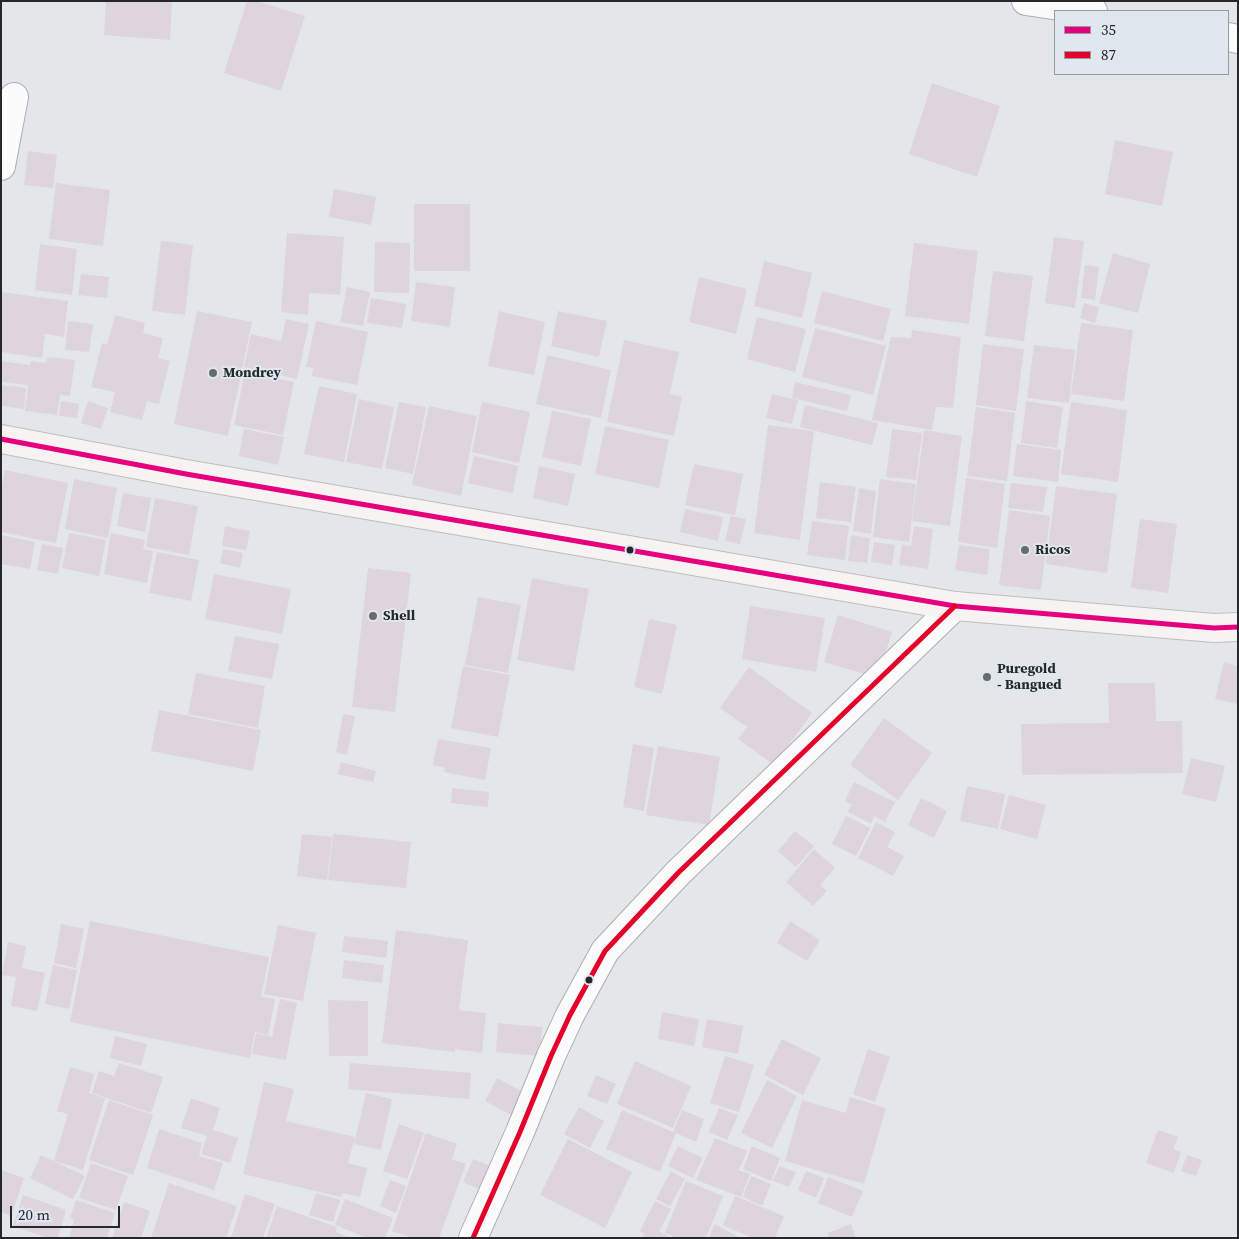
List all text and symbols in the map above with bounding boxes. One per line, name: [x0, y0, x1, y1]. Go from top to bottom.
legend: [1054, 10, 1229, 75]
text: 35: [1101, 19, 1116, 40]
text: 87: [1101, 44, 1116, 65]
place label: Mondrey: [223, 365, 281, 381]
marker: Mondrey: [207, 367, 219, 379]
place label: Ricos: [1035, 542, 1070, 558]
marker: Ricos: [1019, 544, 1031, 556]
unlabelled marker: [625, 545, 635, 555]
place label: Shell: [383, 608, 415, 624]
marker: Shell: [367, 610, 379, 622]
place label: Puregold - Bangued: [997, 661, 1062, 694]
marker: Puregold - Bangued: [981, 671, 993, 683]
unlabelled marker: [584, 975, 594, 985]
scale bar: [12, 1196, 122, 1228]
text: 20 m: [18, 1204, 50, 1225]

